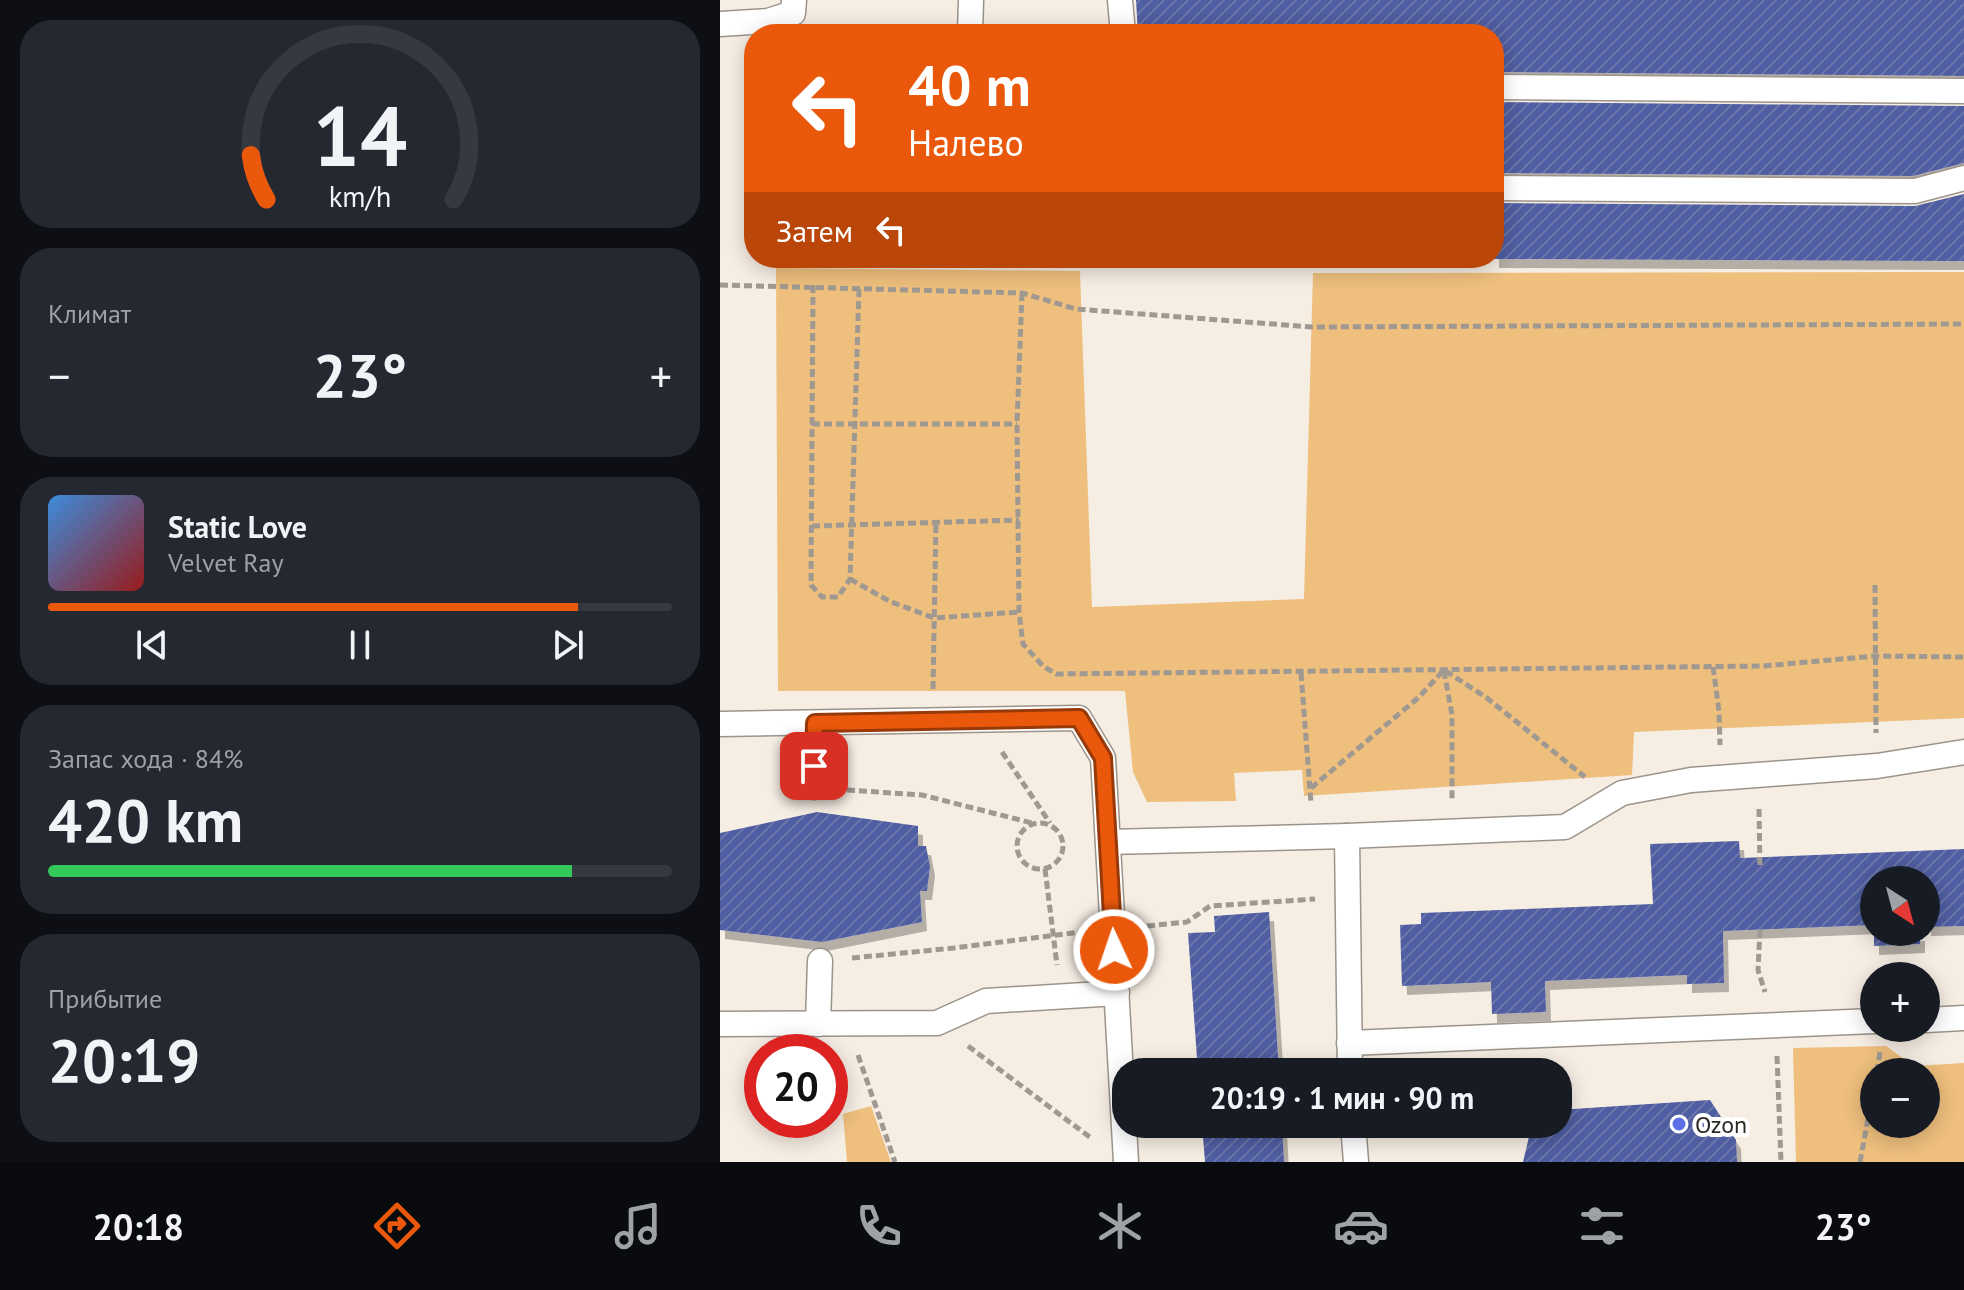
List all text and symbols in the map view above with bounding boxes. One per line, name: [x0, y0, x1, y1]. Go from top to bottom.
text: 40 m: [908, 49, 1031, 121]
icon: left: [776, 56, 880, 160]
text: 14: [313, 81, 407, 189]
text: Налево: [908, 119, 1024, 166]
text: km/h: [329, 178, 391, 215]
icon: left: [869, 208, 913, 252]
text: Затем: [776, 211, 853, 250]
text: Климат: [48, 297, 131, 330]
text: 23°: [313, 336, 407, 414]
text: −: [48, 347, 70, 404]
text: +: [650, 347, 672, 404]
text: Static Love: [168, 507, 307, 546]
text: Velvet Ray: [168, 546, 284, 579]
icon: previous: [130, 623, 174, 667]
icon: pause: [338, 623, 382, 667]
icon: next: [546, 623, 590, 667]
pin: [780, 732, 848, 800]
text: Запас хода · 84%: [48, 742, 243, 775]
icon: arrive: [792, 744, 836, 788]
text: 420 km: [48, 781, 243, 859]
north arrow: [1860, 866, 1940, 946]
map controls: [1860, 866, 1940, 1138]
position arrow: [1072, 908, 1156, 992]
button: +: [1860, 962, 1940, 1042]
text: Прибытие: [48, 982, 162, 1015]
text: 20:19: [48, 1021, 200, 1099]
speed limit sign: 20: [744, 1034, 848, 1138]
button: −: [1860, 1058, 1940, 1138]
text: 20:19 · 1 мин · 90 m: [1210, 1078, 1474, 1117]
place label: Ozon: [1695, 1109, 1747, 1140]
marker: Ozon: [1670, 1115, 1688, 1133]
icon: directions: [369, 1198, 425, 1254]
icon: music: [610, 1198, 666, 1254]
icon: phone: [851, 1198, 907, 1254]
icon: climate: [1092, 1198, 1148, 1254]
icon: car: [1333, 1198, 1389, 1254]
icon: filters: [1574, 1198, 1630, 1254]
text: 20:18: [93, 1203, 184, 1250]
text: 23°: [1815, 1203, 1871, 1250]

